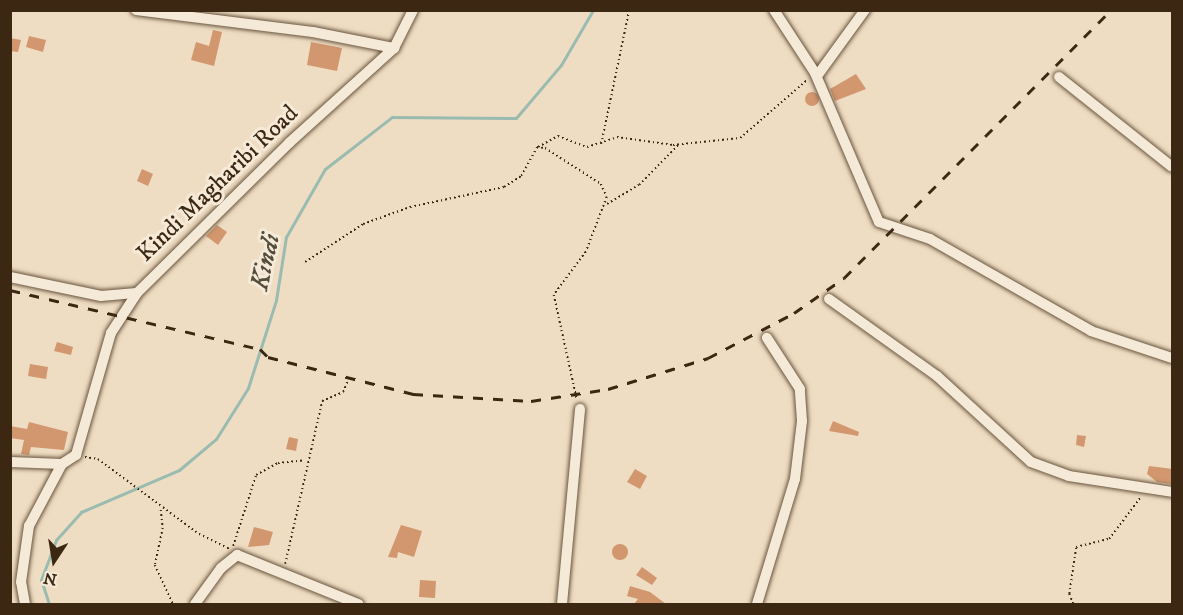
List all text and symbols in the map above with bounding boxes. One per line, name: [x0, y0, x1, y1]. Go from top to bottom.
street label: Kindi Magharibi Road: [131, 100, 305, 268]
water label: Kindi: [244, 231, 288, 293]
north arrow: [24, 531, 84, 591]
text: N: [42, 567, 59, 590]

